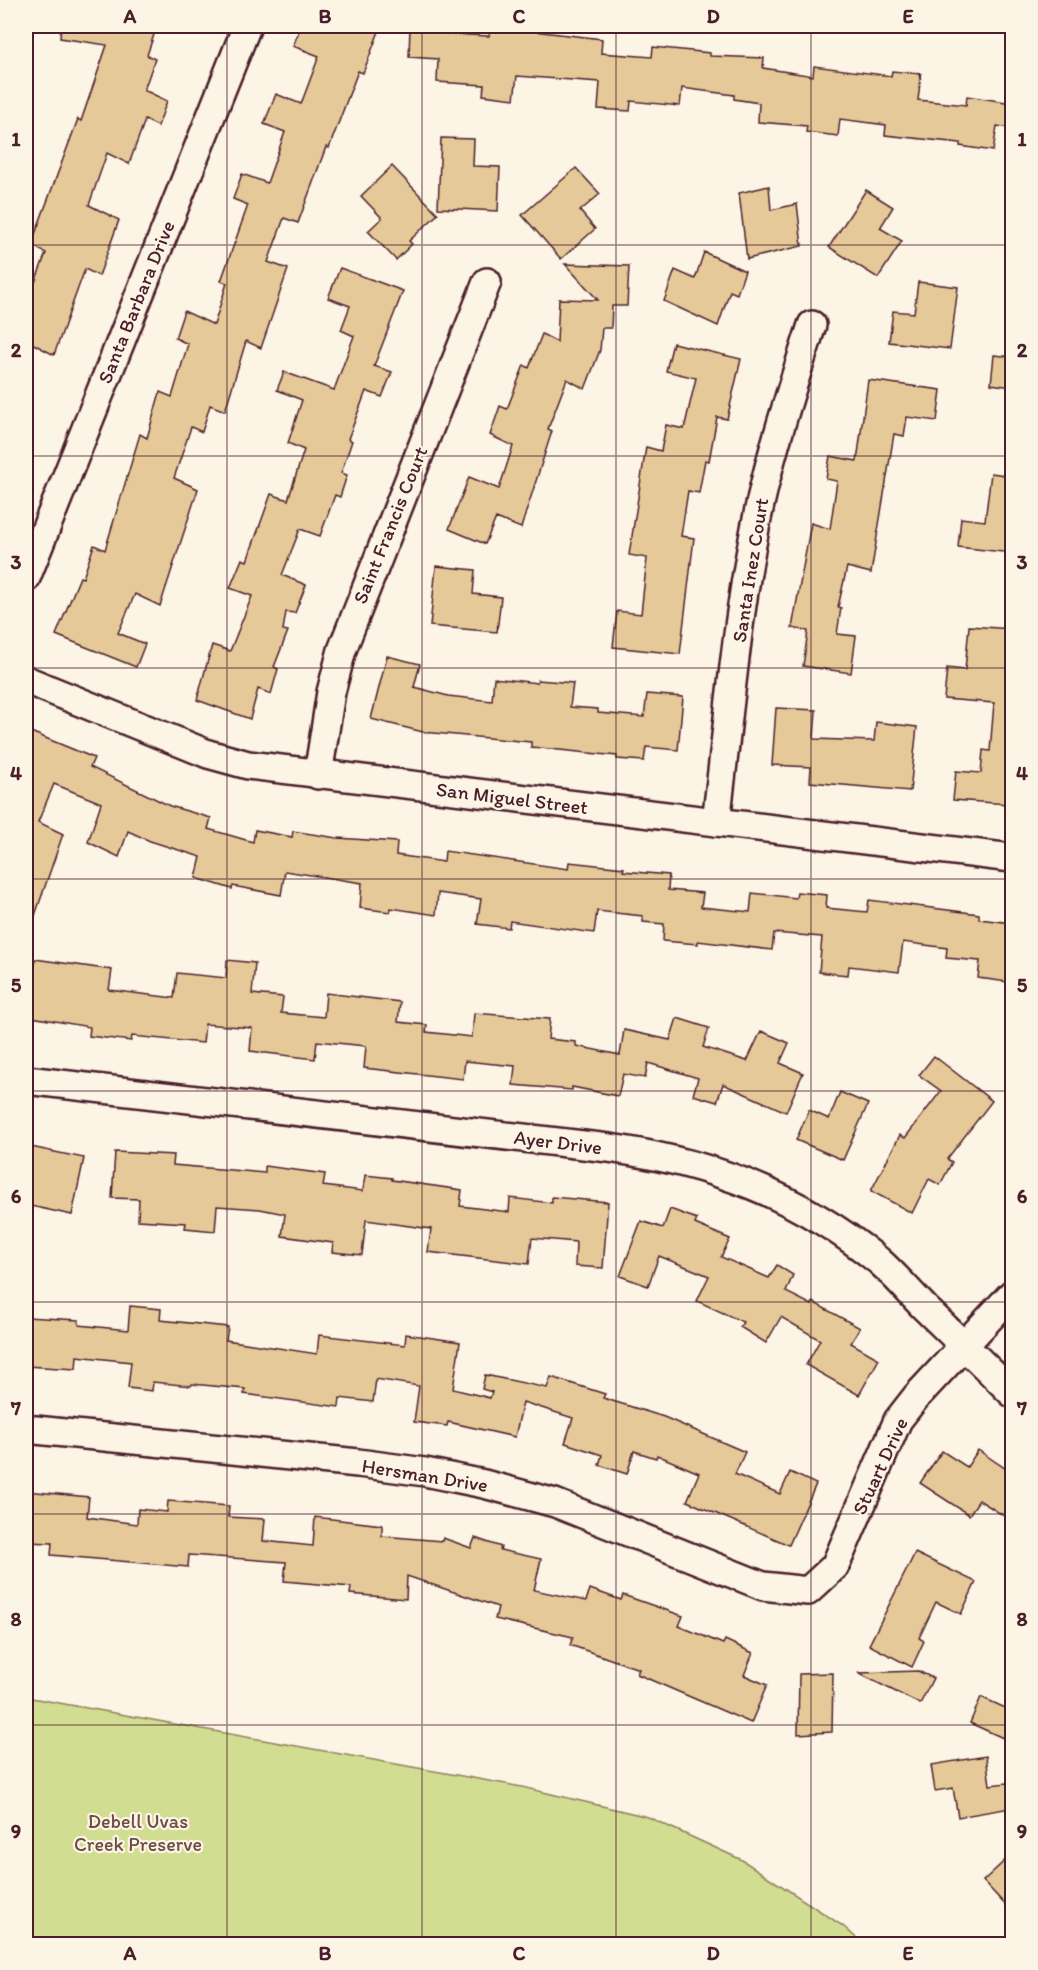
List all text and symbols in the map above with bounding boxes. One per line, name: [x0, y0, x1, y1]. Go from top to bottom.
text: A: [123, 4, 137, 28]
text: B: [319, 4, 332, 28]
text: C: [513, 4, 526, 28]
text: D: [706, 4, 720, 28]
text: E: [902, 4, 914, 28]
text: 1: [11, 127, 21, 151]
text: 1: [1017, 127, 1027, 151]
street label: Santa Barbara Drive: [92, 217, 180, 387]
text: 2: [11, 338, 22, 362]
text: 2: [1017, 338, 1028, 362]
street label: Saint Francis Court: [348, 442, 433, 607]
street label: Santa Inez Court: [727, 496, 773, 644]
text: 3: [11, 550, 22, 574]
text: 3: [1017, 550, 1028, 574]
text: 4: [10, 761, 22, 785]
text: 4: [1016, 761, 1028, 785]
street label: San Miguel Street: [435, 777, 589, 819]
text: 5: [11, 973, 22, 997]
text: 5: [1017, 973, 1028, 997]
street label: Ayer Drive: [513, 1125, 603, 1159]
text: 6: [11, 1184, 22, 1208]
text: 6: [1017, 1184, 1028, 1208]
text: 7: [10, 1396, 21, 1420]
text: 7: [1016, 1396, 1027, 1420]
street label: Stuart Drive: [847, 1414, 913, 1518]
street label: Hersman Drive: [360, 1453, 490, 1497]
text: 8: [11, 1607, 22, 1631]
text: 8: [1017, 1607, 1028, 1631]
park label: Debell Uvas Creek Preserve: [74, 1809, 202, 1856]
text: 9: [11, 1819, 21, 1843]
text: 9: [1017, 1819, 1027, 1843]
text: A: [123, 1941, 137, 1965]
text: B: [319, 1941, 332, 1965]
text: C: [513, 1941, 526, 1965]
text: D: [706, 1941, 720, 1965]
text: E: [902, 1941, 914, 1965]

